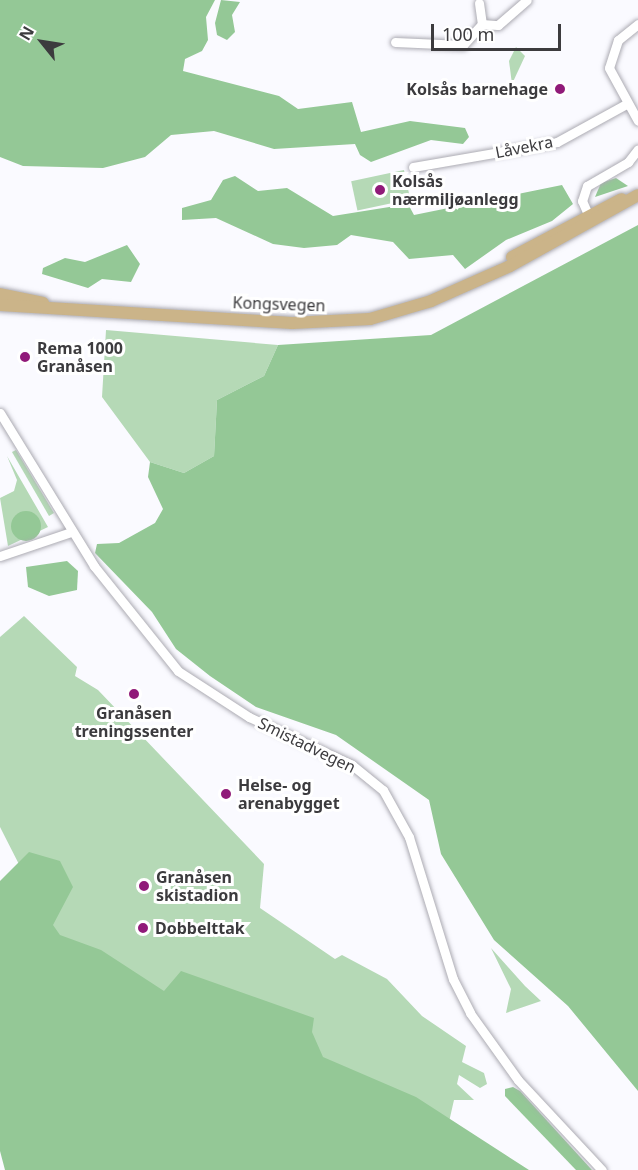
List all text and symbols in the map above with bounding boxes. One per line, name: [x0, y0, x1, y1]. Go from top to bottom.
north arrow: [12, 12, 72, 72]
scale bar: [434, 12, 564, 50]
text: N: [14, 22, 39, 44]
text: 100 m: [442, 22, 494, 46]
place label: Kolsås barnehage: [406, 79, 548, 99]
marker: Kolsås barnehage: [553, 82, 567, 96]
street label: Låvekra: [494, 132, 554, 162]
place label: Kolsås nærmiljøanlegg: [392, 171, 519, 209]
marker: Kolsås nærmiljøanlegg: [373, 183, 387, 197]
street label: Kongsvegen: [232, 293, 326, 315]
place label: Rema 1000 Granåsen: [37, 338, 123, 376]
marker: Rema 1000 Granåsen: [18, 350, 32, 364]
marker: Granåsen treningssenter: [127, 687, 141, 701]
place label: Granåsen treningssenter: [75, 703, 193, 741]
street label: Smistadvegen: [255, 713, 359, 777]
place label: Helse- og arenabygget: [238, 775, 340, 813]
marker: Helse- og arenabygget: [219, 787, 233, 801]
place label: Granåsen skistadion: [156, 867, 239, 905]
marker: Granåsen skistadion: [137, 879, 151, 893]
place label: Dobbelttak: [155, 918, 245, 938]
marker: Dobbelttak: [136, 921, 150, 935]

